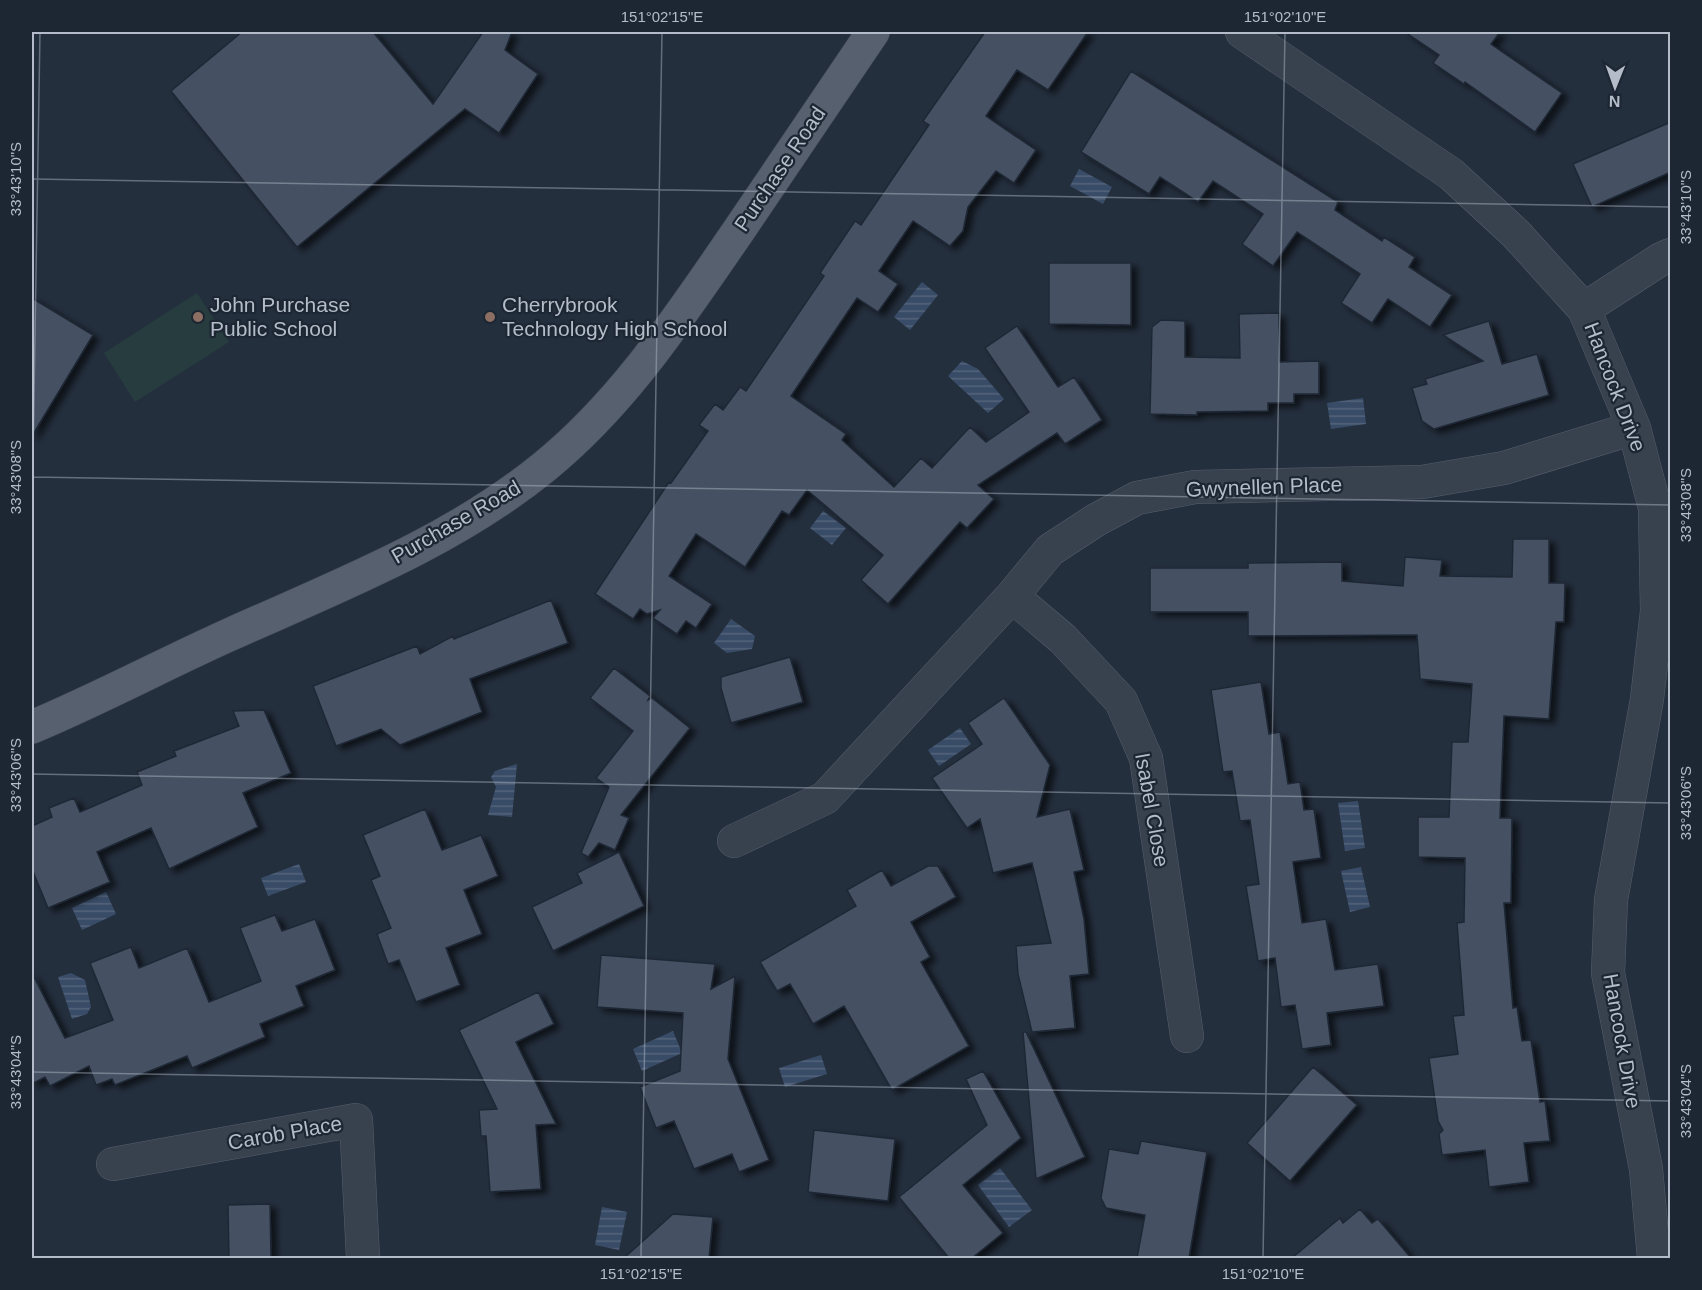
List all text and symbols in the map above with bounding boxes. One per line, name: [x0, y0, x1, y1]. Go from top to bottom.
text: 151°02'15"E: [621, 8, 703, 25]
text: 151°02'10"E: [1244, 8, 1326, 25]
north arrow: [1585, 57, 1645, 117]
text: N: [1609, 93, 1621, 110]
street label: Purchase Road: [730, 102, 830, 235]
text: 33°43'10"S: [7, 142, 24, 216]
text: 33°43'10"S: [1677, 170, 1694, 244]
place label: John Purchase Public School: [210, 293, 350, 340]
place label: Cherrybrook Technology High School: [502, 293, 727, 340]
marker: John Purchase Public School: [191, 310, 205, 324]
marker: Cherrybrook Technology High School: [483, 310, 497, 324]
street label: Hancock Drive: [1580, 319, 1651, 455]
text: 33°43'08"S: [7, 440, 24, 514]
text: 33°43'08"S: [1677, 468, 1694, 542]
street label: Gwynellen Place: [1185, 472, 1343, 501]
street label: Purchase Road: [387, 475, 524, 568]
text: 33°43'06"S: [7, 738, 24, 812]
street label: Isabel Close: [1131, 751, 1174, 869]
text: 33°43'06"S: [1677, 766, 1694, 840]
street label: Hancock Drive: [1599, 972, 1646, 1110]
text: 33°43'04"S: [7, 1035, 24, 1109]
text: 33°43'04"S: [1677, 1064, 1694, 1138]
street label: Carob Place: [226, 1111, 344, 1154]
text: 151°02'15"E: [600, 1265, 682, 1282]
text: 151°02'10"E: [1222, 1265, 1304, 1282]

